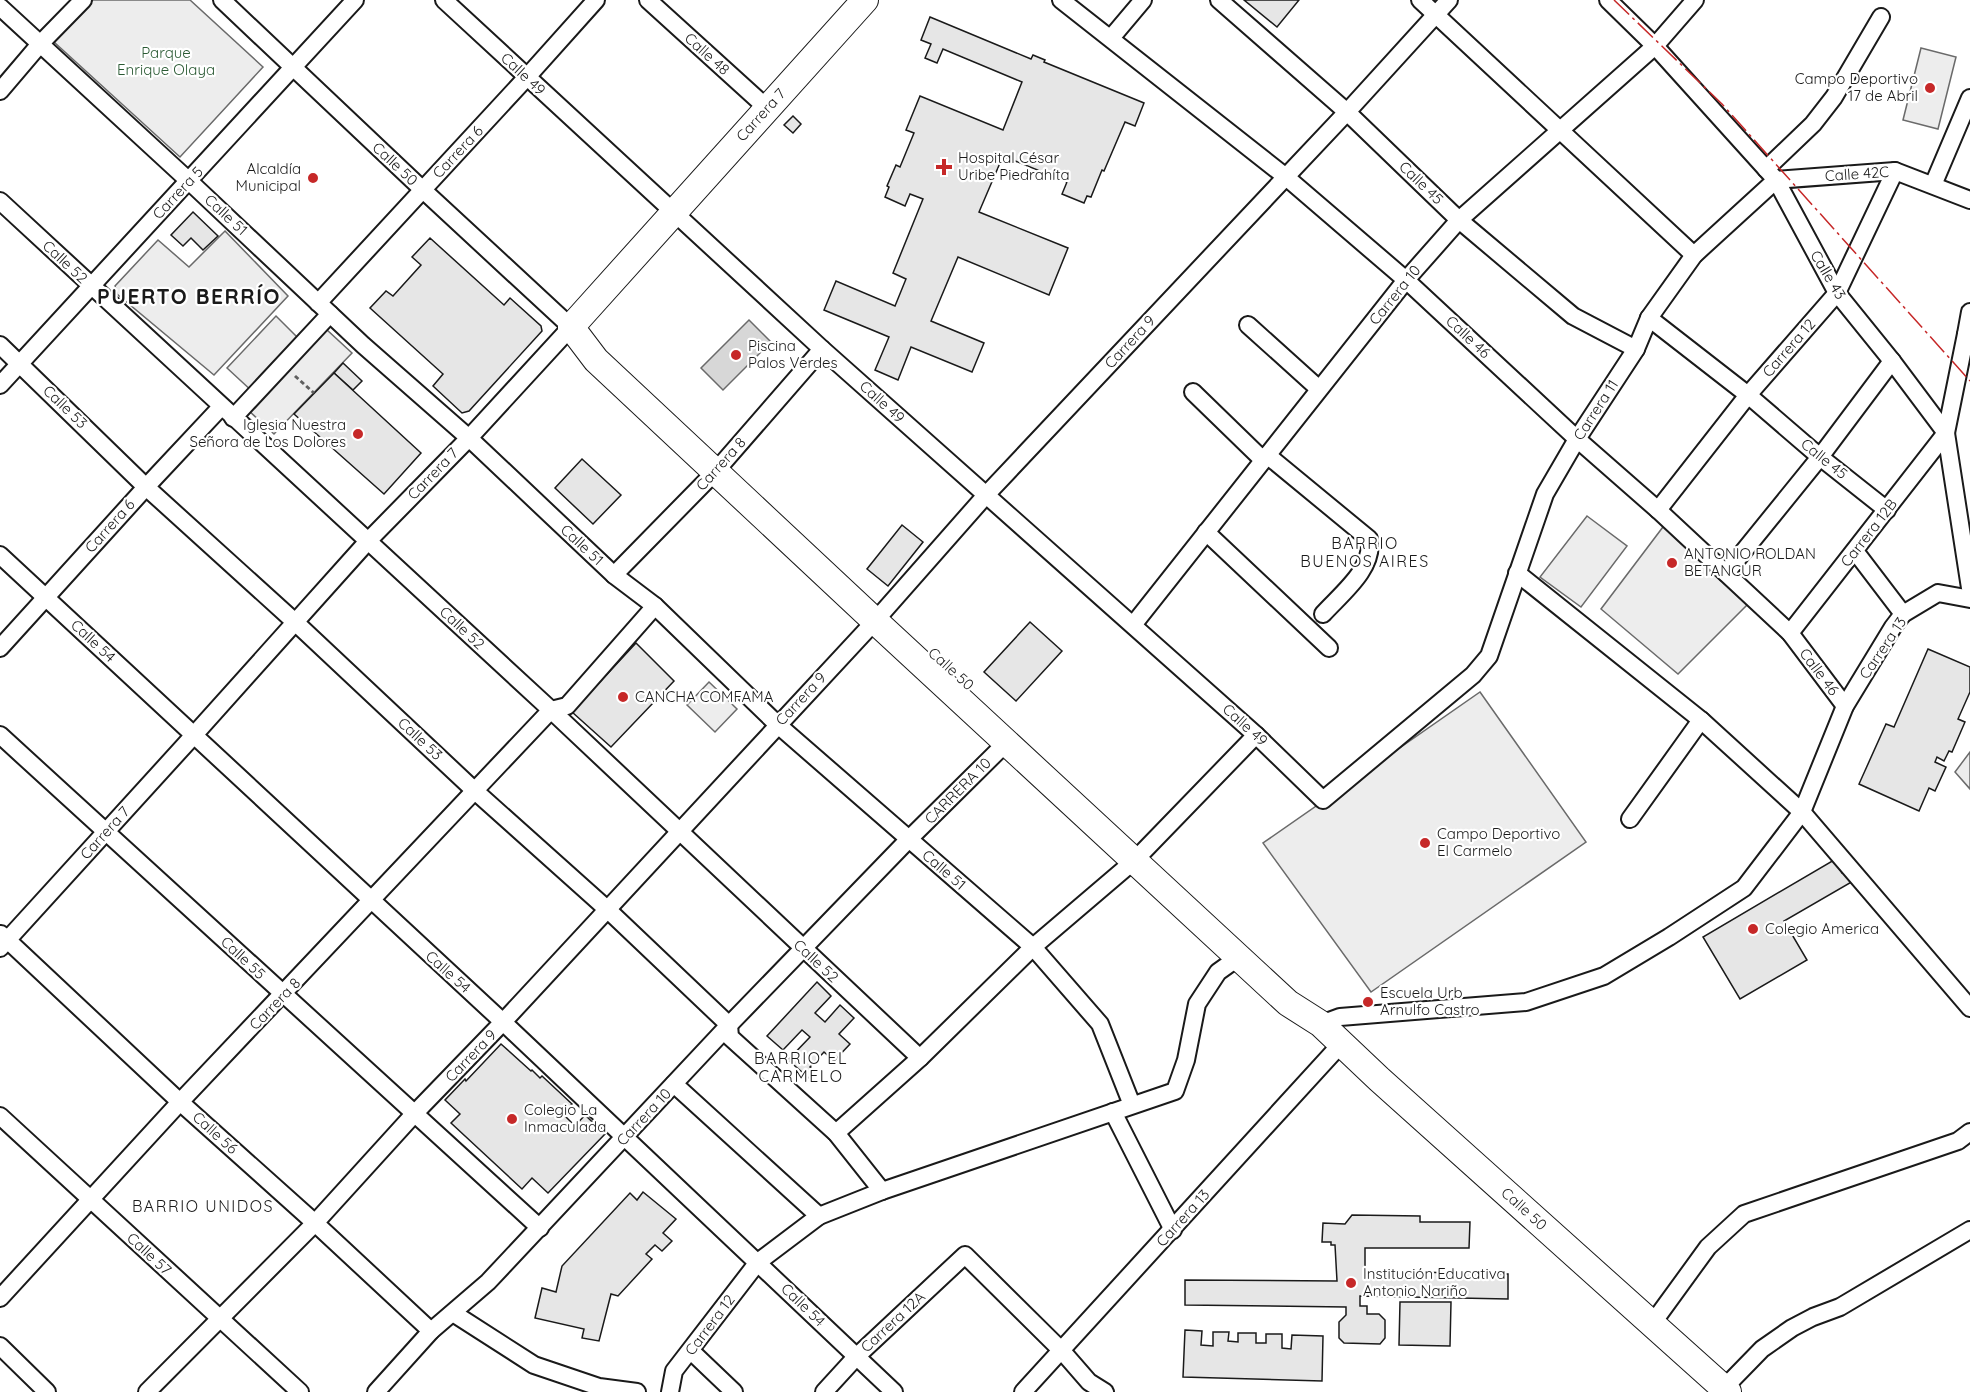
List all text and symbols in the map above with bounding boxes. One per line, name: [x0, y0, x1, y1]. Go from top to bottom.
street label: Calle 48: [681, 28, 734, 79]
park label: Parque Enrique Olaya: [117, 43, 215, 79]
street label: Calle 49: [497, 48, 550, 99]
place label: Campo Deportivo 17 de Abril: [1795, 69, 1918, 105]
marker: Campo Deportivo 17 de Abril: [1923, 81, 1937, 95]
street label: Carrera 7: [732, 84, 790, 145]
street label: Carrera 6: [428, 121, 487, 182]
street label: Calle 50: [369, 138, 422, 189]
place label: Hospital César Uribe Piedrahíta: [958, 148, 1070, 184]
street label: Calle 45: [1395, 157, 1448, 208]
marker: Hospital César Uribe Piedrahíta: [935, 158, 953, 176]
place label: Alcaldía Municipal: [236, 159, 301, 195]
street label: Carrera 5: [148, 162, 207, 223]
street label: Calle 42C: [1824, 162, 1890, 185]
marker: Alcaldía Municipal: [306, 171, 320, 185]
street label: Calle 51: [201, 190, 252, 239]
street label: Calle 52: [39, 236, 92, 287]
street label: Calle 43: [1806, 247, 1851, 303]
street label: Carrera 10: [1365, 261, 1425, 329]
district label: PUERTO BERRÍO: [97, 283, 281, 309]
street label: Carrera 9: [1100, 311, 1159, 372]
street label: Calle 46: [1442, 311, 1495, 362]
street label: Carrera 12: [1758, 315, 1819, 381]
place label: Piscina Palos Verdes: [748, 336, 838, 372]
marker: Piscina Palos Verdes: [729, 348, 743, 362]
street label: Calle 49: [856, 376, 909, 427]
street label: Carrera 11: [1569, 376, 1622, 444]
street label: Calle 53: [39, 381, 92, 432]
place label: Iglesia Nuestra Señora de Los Dolores: [189, 415, 346, 451]
marker: Iglesia Nuestra Señora de Los Dolores: [351, 427, 365, 441]
street label: Carrera 8: [692, 433, 750, 494]
street label: Calle 45: [1797, 434, 1851, 483]
street label: Carrera 7: [403, 443, 462, 504]
street label: Carrera 6: [81, 495, 139, 556]
street label: Carrera 12B: [1836, 495, 1901, 570]
street label: Calle 51: [557, 520, 608, 569]
district label: BARRIO BUENOS AIRES: [1300, 533, 1430, 571]
place label: ANTONIO ROLDAN BETANCUR: [1684, 544, 1816, 580]
marker: ANTONIO ROLDAN BETANCUR: [1665, 556, 1679, 570]
street label: Calle 52: [436, 602, 489, 653]
street label: Carrera 13: [1855, 613, 1910, 682]
street label: Calle 54: [67, 615, 120, 666]
street label: Calle 50: [924, 643, 978, 694]
street label: Calle 46: [1796, 644, 1843, 699]
street label: Carrera 9: [771, 668, 830, 729]
place label: CANCHA COMFAMA: [635, 687, 774, 706]
marker: CANCHA COMFAMA: [616, 690, 630, 704]
street label: Calle 49: [1219, 699, 1272, 750]
street label: Calle 53: [394, 713, 447, 764]
street label: CARRERA 10: [920, 753, 995, 828]
street label: Carrera 7: [76, 802, 134, 863]
place label: Campo Deportivo El Carmelo: [1437, 824, 1560, 860]
marker: Campo Deportivo El Carmelo: [1418, 836, 1432, 850]
street label: Calle 51: [918, 845, 970, 894]
place label: Colegio America: [1765, 919, 1879, 938]
marker: Colegio America: [1746, 922, 1760, 936]
street label: Calle 55: [217, 932, 270, 983]
street label: Calle 52: [790, 935, 843, 986]
street label: Calle 54: [422, 946, 475, 997]
street label: Carrera 8: [245, 974, 304, 1034]
place label: Escuela Urb Arnulfo Castro: [1380, 983, 1480, 1019]
marker: Escuela Urb Arnulfo Castro: [1361, 995, 1375, 1009]
street label: Carrera 9: [441, 1025, 500, 1086]
district label: BARRIO EL CARMELO: [754, 1048, 848, 1086]
street label: Carrera 10: [612, 1084, 675, 1149]
place label: Colegio La Inmaculada: [524, 1100, 606, 1136]
street label: Calle 56: [189, 1107, 242, 1158]
marker: Colegio La Inmaculada: [505, 1112, 519, 1126]
street label: Calle 50: [1497, 1183, 1551, 1234]
street label: Carrera 13: [1152, 1185, 1213, 1250]
district label: BARRIO UNIDOS: [132, 1196, 274, 1216]
street label: Calle 57: [123, 1228, 176, 1279]
place label: Institución Educativa Antonio Nariño: [1363, 1264, 1506, 1300]
marker: Institución Educativa Antonio Nariño: [1344, 1276, 1358, 1290]
street label: Calle 54: [777, 1279, 830, 1330]
street label: Carrera 12A: [857, 1287, 929, 1356]
street label: Carrera 12: [681, 1291, 739, 1359]

